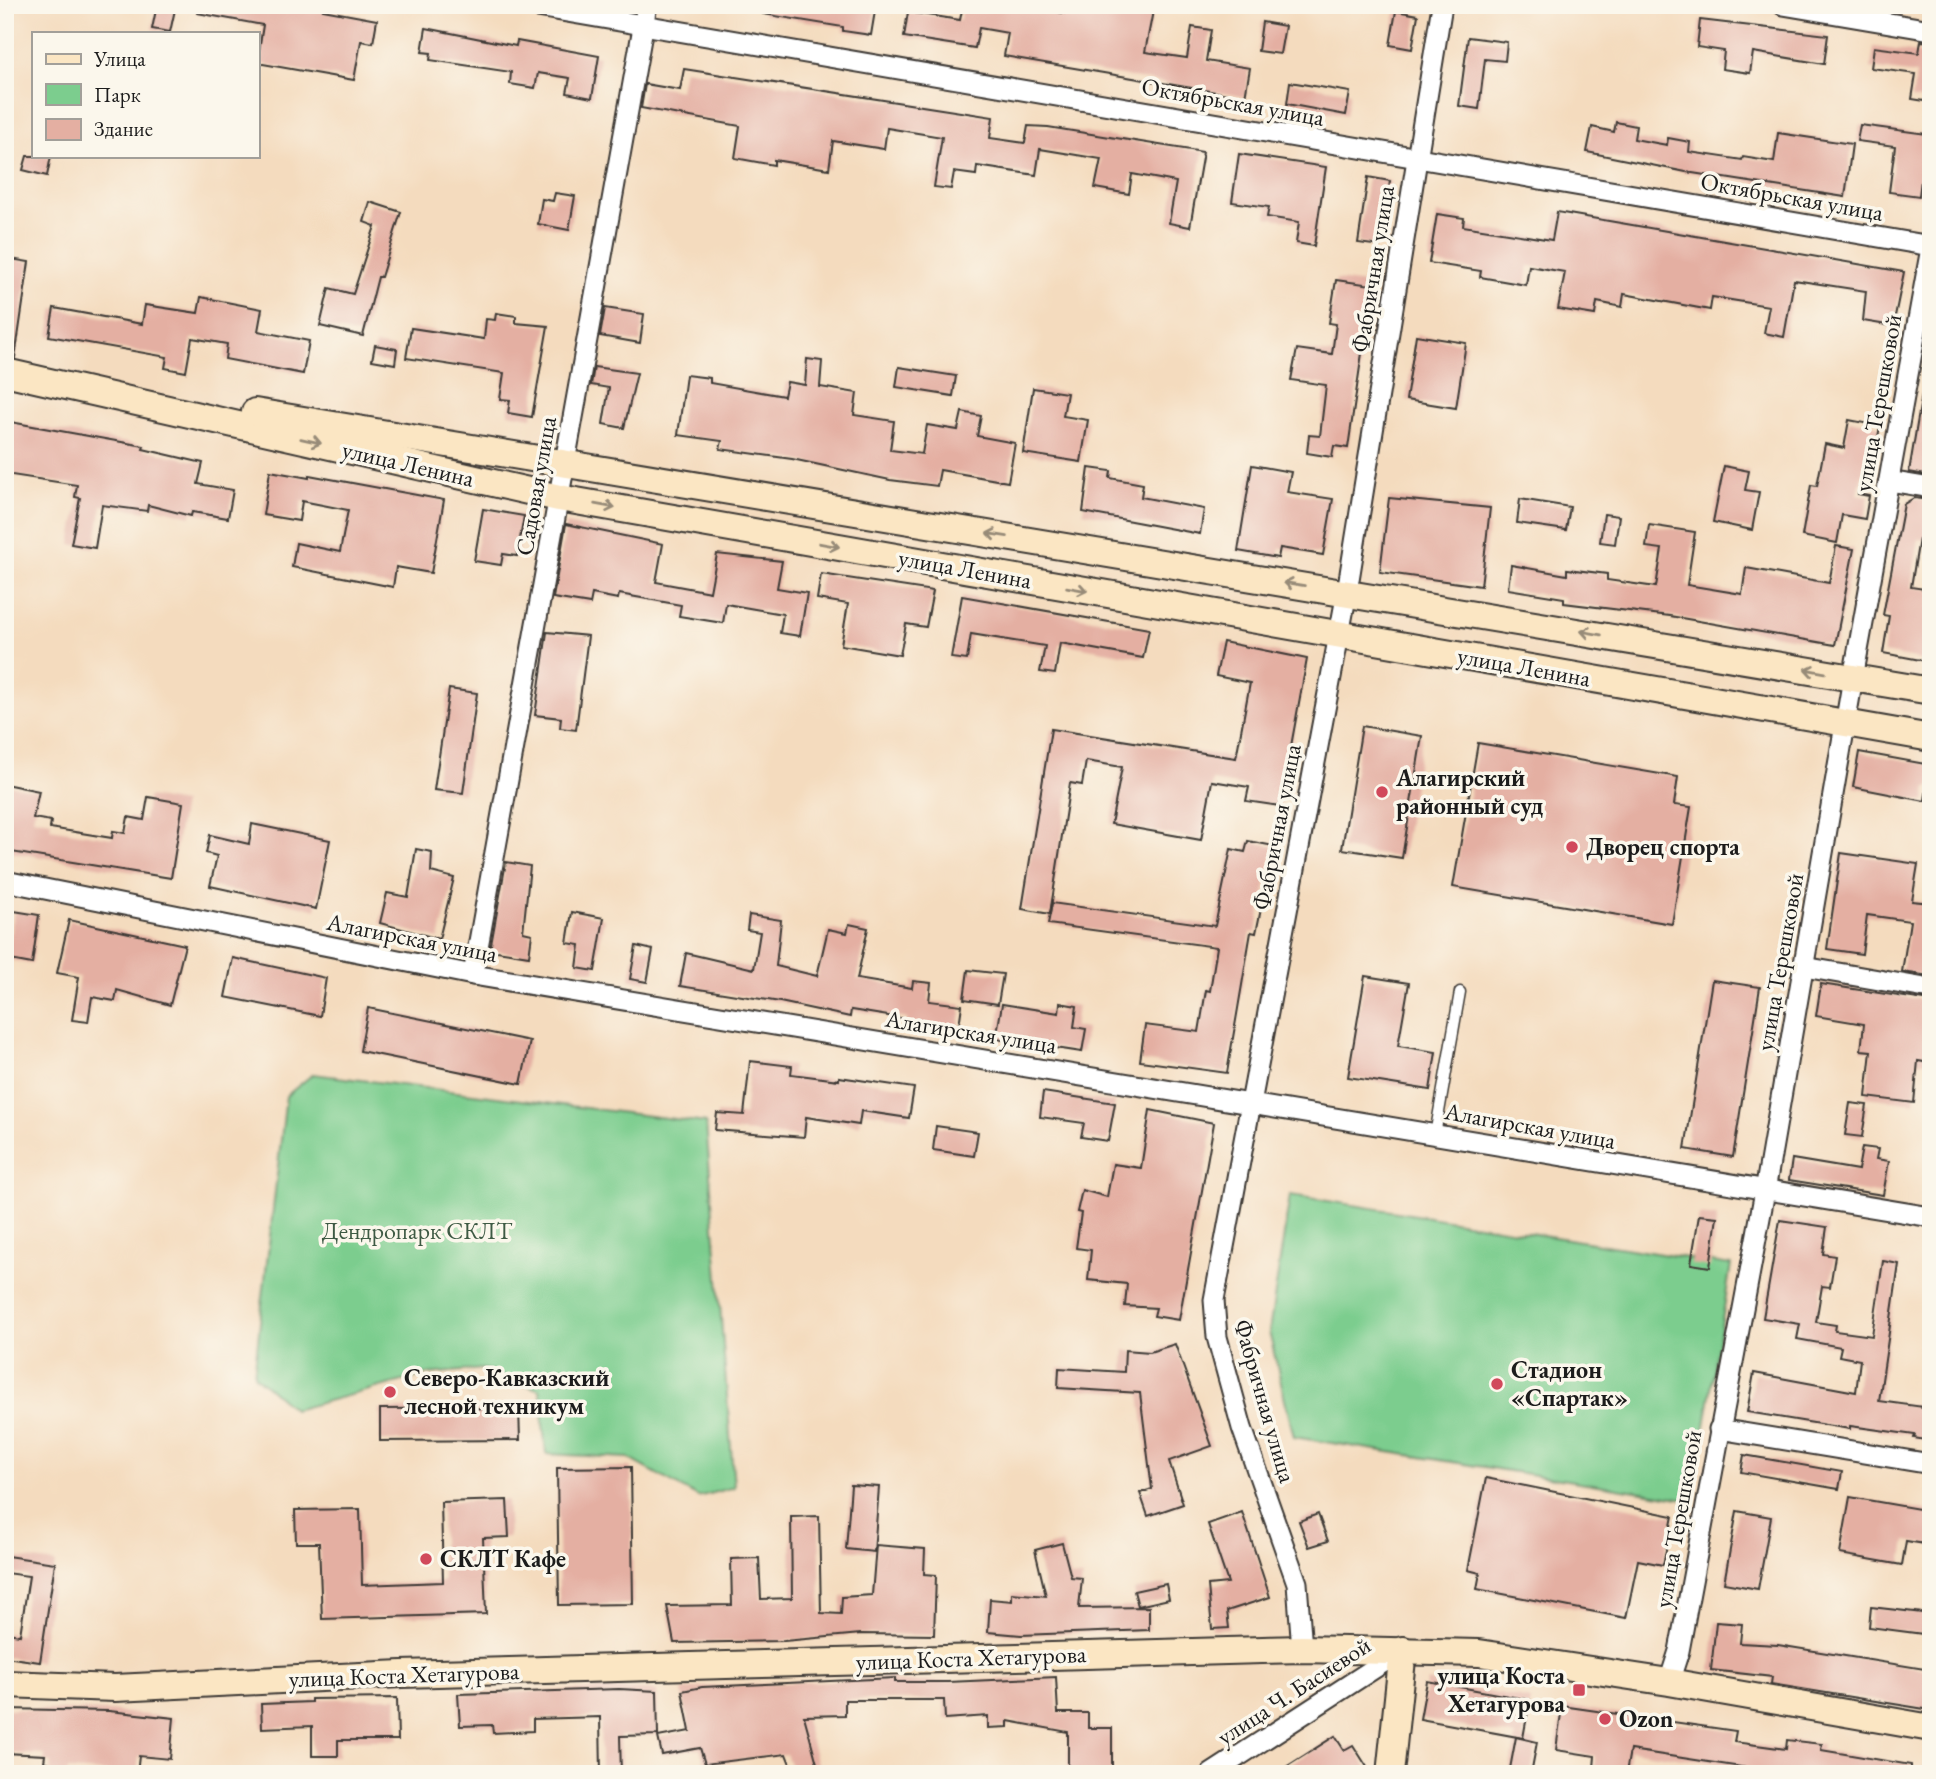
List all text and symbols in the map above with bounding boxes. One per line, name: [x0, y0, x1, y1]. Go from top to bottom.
legend: [32, 32, 259, 158]
text: Улица: [93, 45, 146, 72]
street label: Октябрьская улица: [1139, 70, 1327, 133]
text: Парк: [94, 81, 141, 108]
text: Здание: [94, 115, 153, 142]
street label: Октябрьская улица: [1698, 165, 1886, 228]
street label: Фабричная улица: [1344, 183, 1401, 355]
street label: улица Терешковой: [1847, 311, 1908, 494]
street label: Садовая улица: [508, 414, 563, 558]
street label: улица Ленина: [339, 433, 478, 494]
one-way arrow: [299, 435, 322, 449]
one-way arrow: [593, 500, 616, 513]
one-way arrow: [986, 528, 1009, 541]
one-way arrow: [817, 539, 840, 552]
street label: улица Ленина: [896, 542, 1034, 596]
one-way arrow: [1283, 577, 1306, 590]
one-way arrow: [1065, 583, 1088, 596]
one-way arrow: [1580, 626, 1603, 639]
street label: улица Ленина: [1455, 640, 1593, 694]
one-way arrow: [1804, 664, 1827, 678]
street label: Фабричная улица: [1245, 741, 1308, 913]
place label: Алагирский районный суд: [1395, 762, 1544, 822]
marker: Алагирский районный суд: [1374, 784, 1390, 800]
place label: Дворец спорта: [1586, 831, 1740, 862]
marker: Дворец спорта: [1564, 839, 1580, 855]
street label: улица Терешковой: [1749, 870, 1810, 1053]
street label: Алагирская улица: [323, 906, 500, 969]
street label: Алагирская улица: [882, 1003, 1059, 1060]
street label: Алагирская улица: [1441, 1095, 1618, 1156]
park label: Дендропарк СКЛТ: [322, 1215, 513, 1246]
street label: Фабричная улица: [1227, 1316, 1304, 1486]
place label: Стадион «Спартак»: [1511, 1354, 1628, 1413]
place label: Северо-Кавказский лесной техникум: [404, 1362, 609, 1422]
marker: Стадион «Спартак»: [1489, 1376, 1505, 1392]
marker: Северо-Кавказский лесной техникум: [382, 1384, 398, 1400]
street label: улица Терешковой: [1647, 1427, 1708, 1610]
place label: СКЛТ Кафе: [440, 1543, 566, 1574]
marker: СКЛТ Кафе: [418, 1551, 434, 1567]
street label: улица Ч. Басиевой: [1211, 1629, 1377, 1752]
street label: улица Коста Хетагурова: [855, 1638, 1087, 1677]
street label: улица Коста Хетагурова: [288, 1655, 520, 1694]
place label: улица Коста Хетагурова: [1437, 1660, 1565, 1720]
marker: улица Коста Хетагурова: [1571, 1682, 1587, 1698]
place label: Ozon: [1619, 1703, 1674, 1734]
marker: Ozon: [1597, 1711, 1613, 1727]

